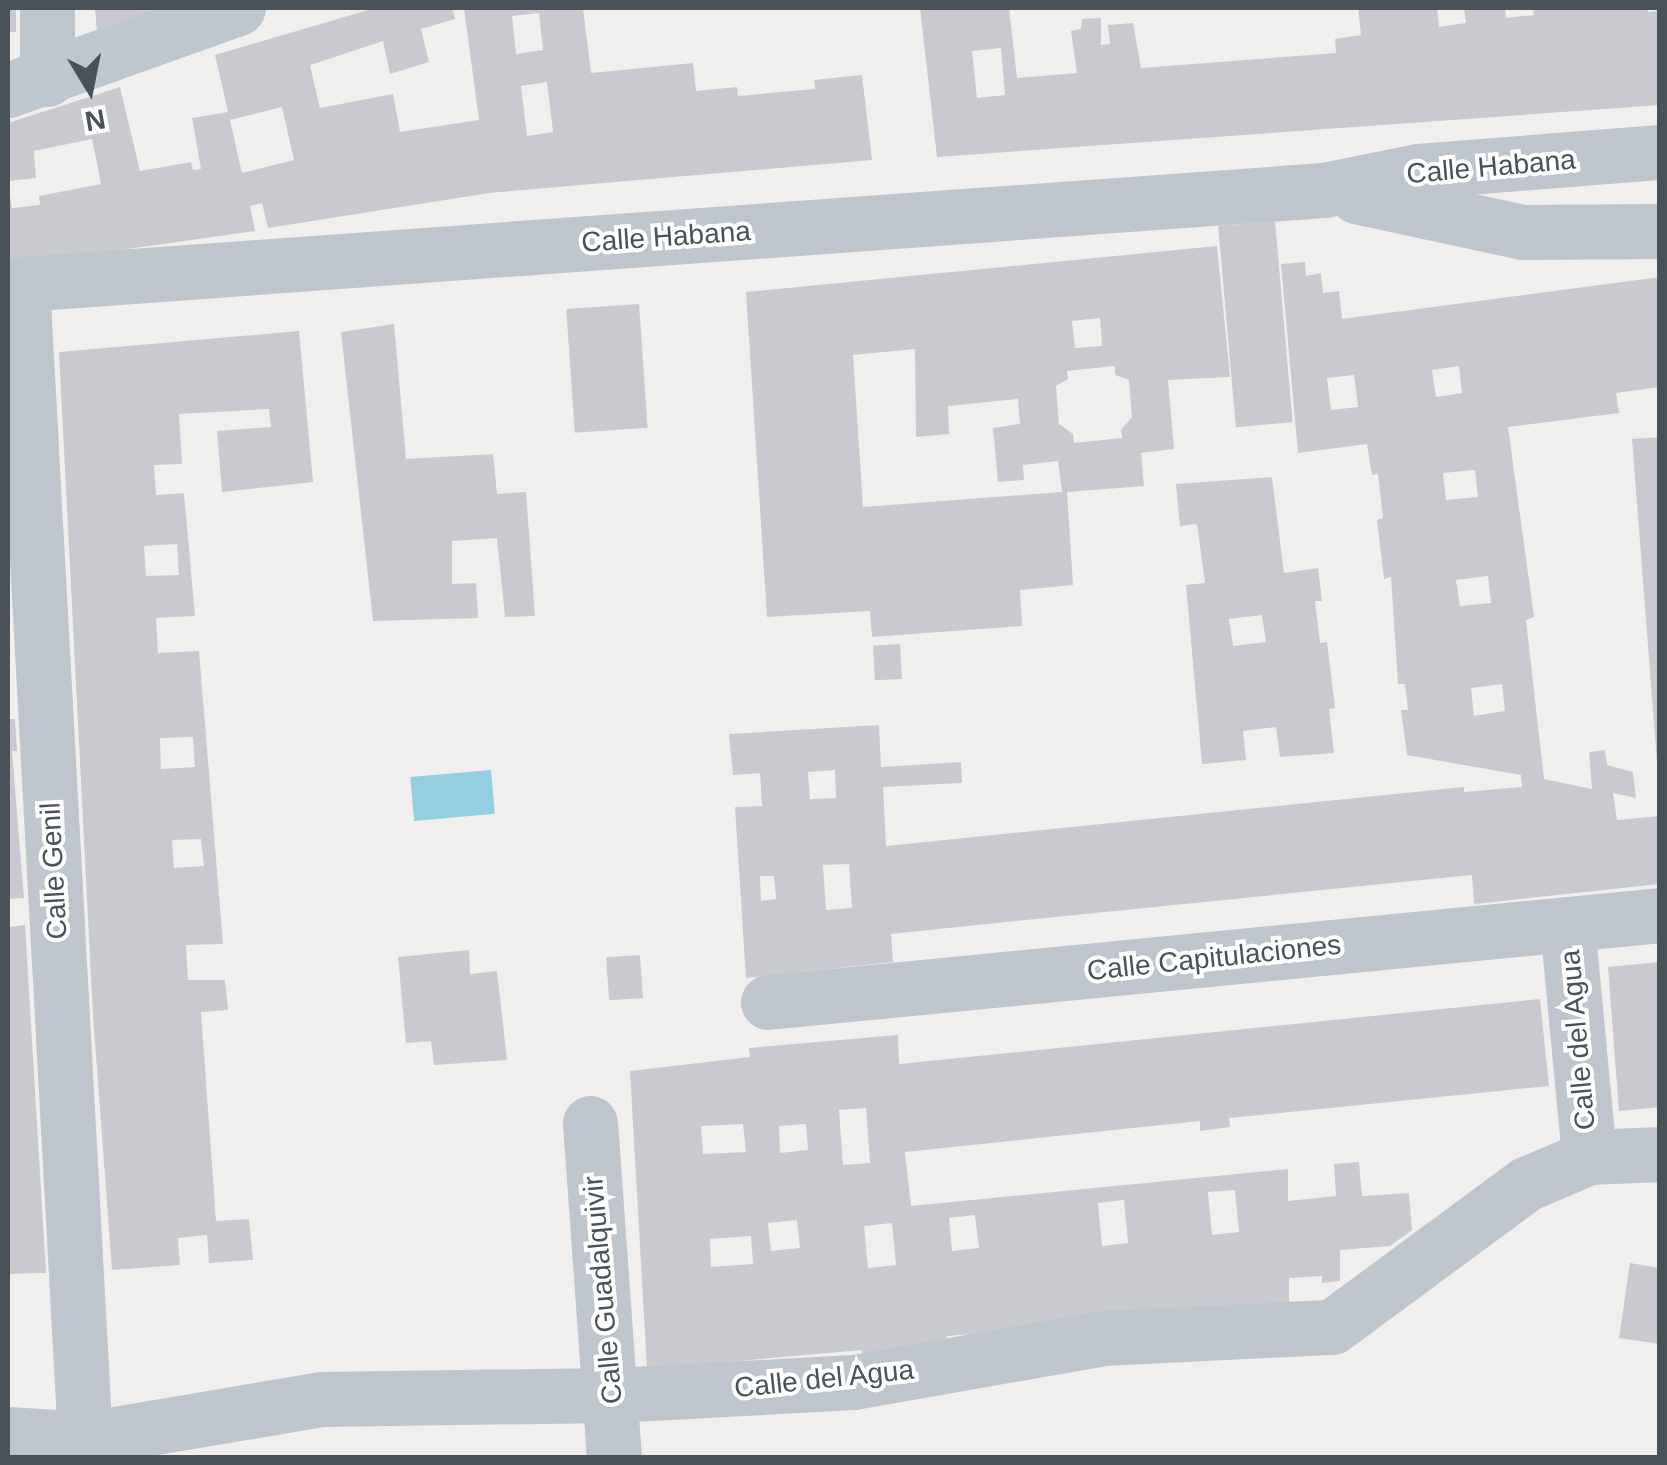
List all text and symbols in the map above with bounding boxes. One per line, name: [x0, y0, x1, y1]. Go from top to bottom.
north arrow: [40, 40, 140, 140]
text: N: [83, 103, 108, 137]
street label: Calle Habana: [1405, 143, 1577, 191]
street label: Calle Habana: [580, 214, 752, 260]
street label: Calle Genil: [34, 802, 74, 940]
street label: Calle Capitulaciones: [1085, 928, 1343, 988]
street label: Calle del Agua: [1553, 948, 1603, 1132]
street label: Calle Guadalquivir: [576, 1175, 630, 1405]
street label: Calle del Agua: [732, 1353, 916, 1405]

